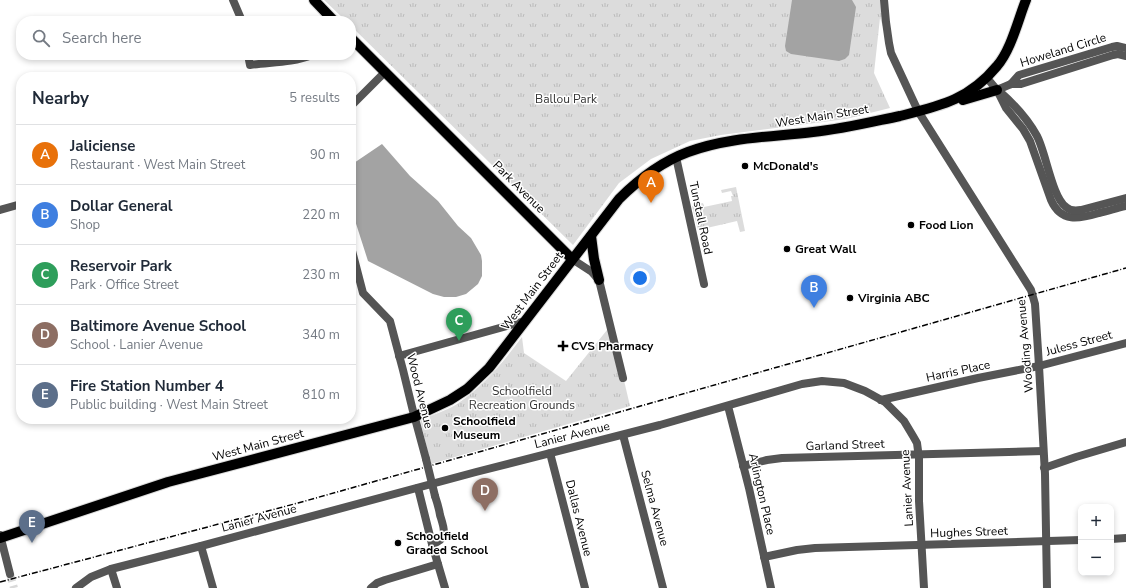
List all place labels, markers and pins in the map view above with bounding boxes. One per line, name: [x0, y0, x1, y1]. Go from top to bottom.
place label: McDonald's: [753, 158, 819, 174]
marker: McDonald's: [740, 161, 750, 171]
pin: A: [638, 170, 664, 203]
place label: Food Lion: [919, 217, 974, 233]
marker: Food Lion: [906, 220, 916, 230]
place label: Great Wall: [795, 241, 856, 257]
marker: Great Wall: [782, 244, 792, 254]
pin: B: [801, 275, 827, 308]
place label: Virginia ABC: [857, 290, 930, 306]
marker: Virginia ABC: [845, 293, 855, 303]
pin: C: [446, 308, 472, 341]
place label: CVS Pharmacy: [571, 338, 654, 354]
marker: CVS Pharmacy: [558, 341, 568, 351]
place label: Schoolfield Museum: [453, 413, 516, 443]
marker: Schoolfield Museum: [440, 423, 450, 433]
pin: D: [472, 478, 498, 511]
pin: E: [19, 510, 45, 543]
place label: Schoolfield Graded School: [406, 528, 488, 558]
marker: Schoolfield Graded School: [393, 538, 403, 548]

